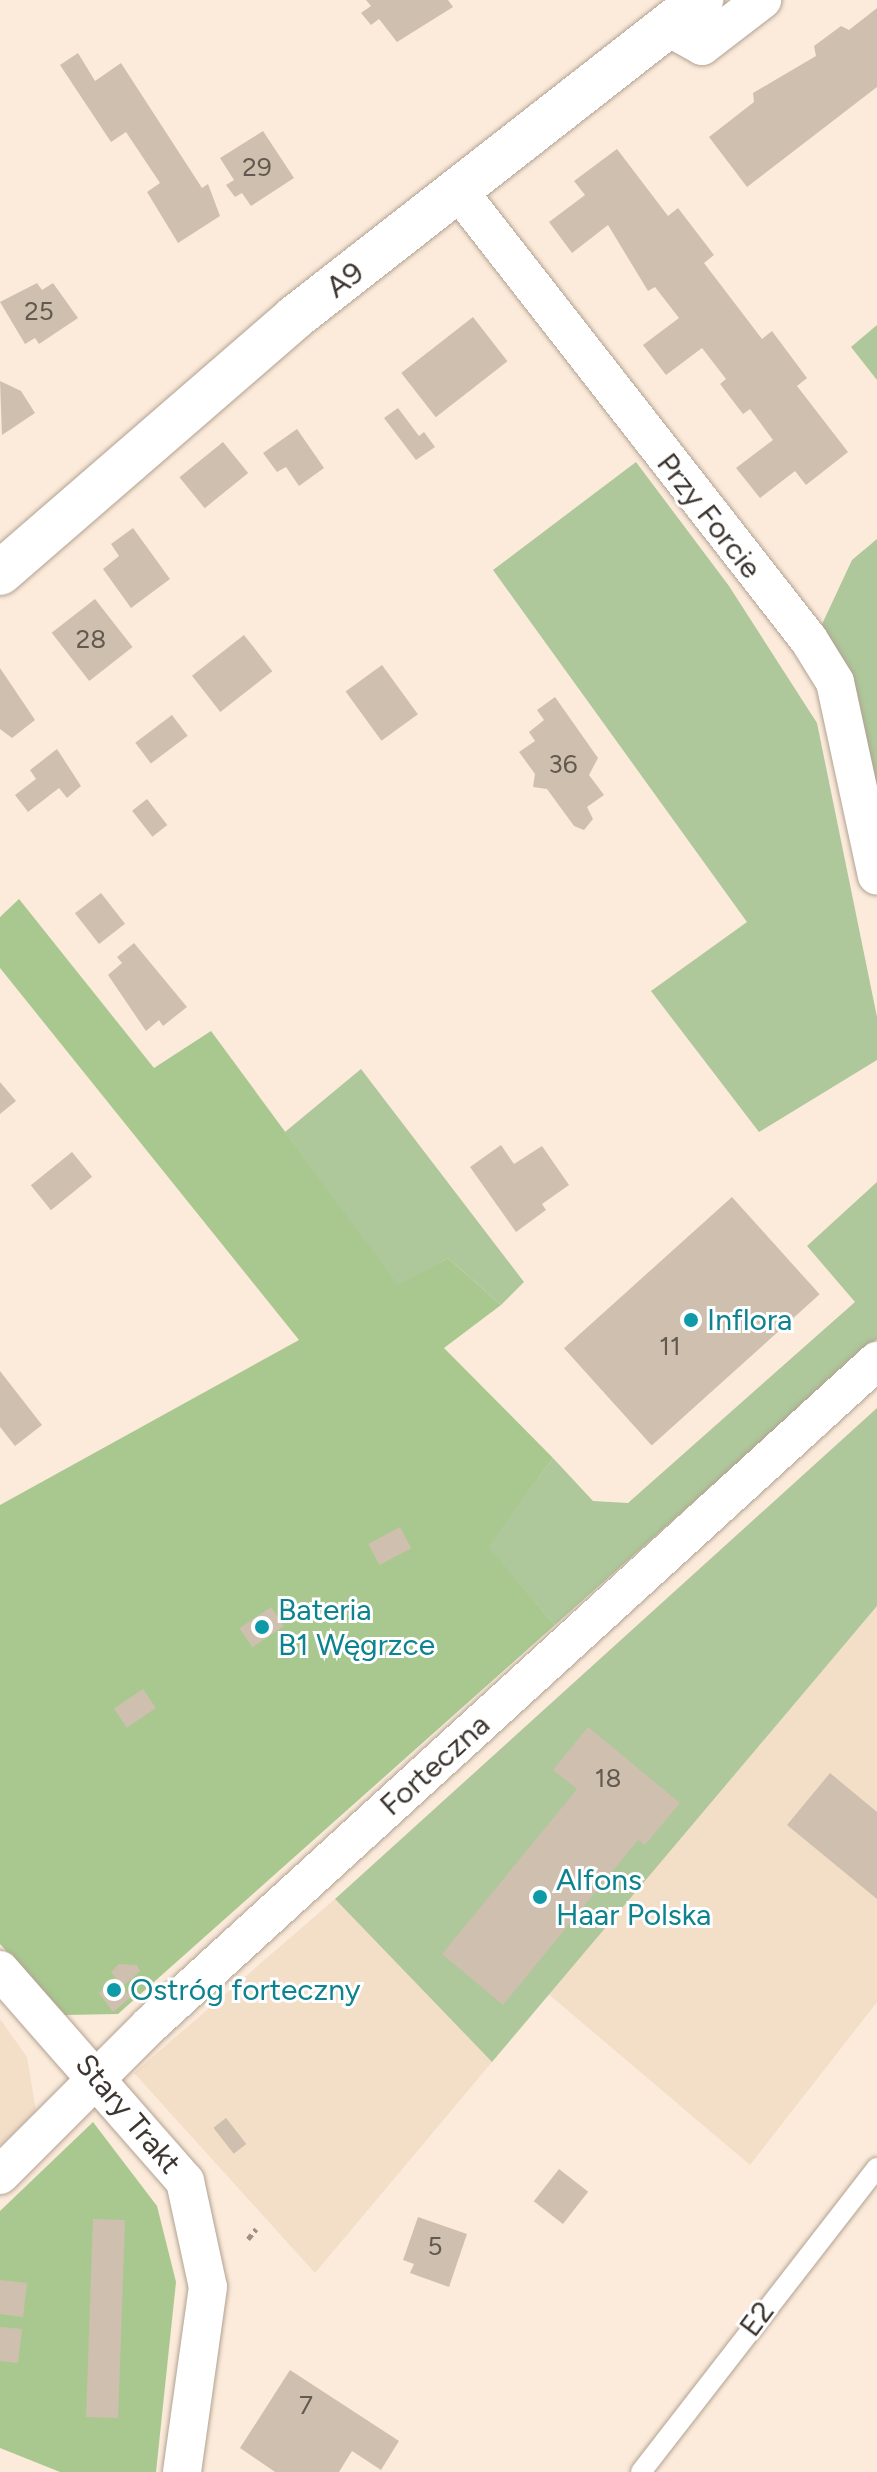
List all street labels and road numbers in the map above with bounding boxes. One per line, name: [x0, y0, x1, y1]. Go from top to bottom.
street label: A9: [319, 254, 371, 306]
street label: Przy Forcie: [649, 446, 769, 586]
street label: Forteczna: [373, 1707, 497, 1823]
street label: Stary Trakt: [68, 2047, 188, 2181]
street label: E2: [732, 2294, 782, 2344]

